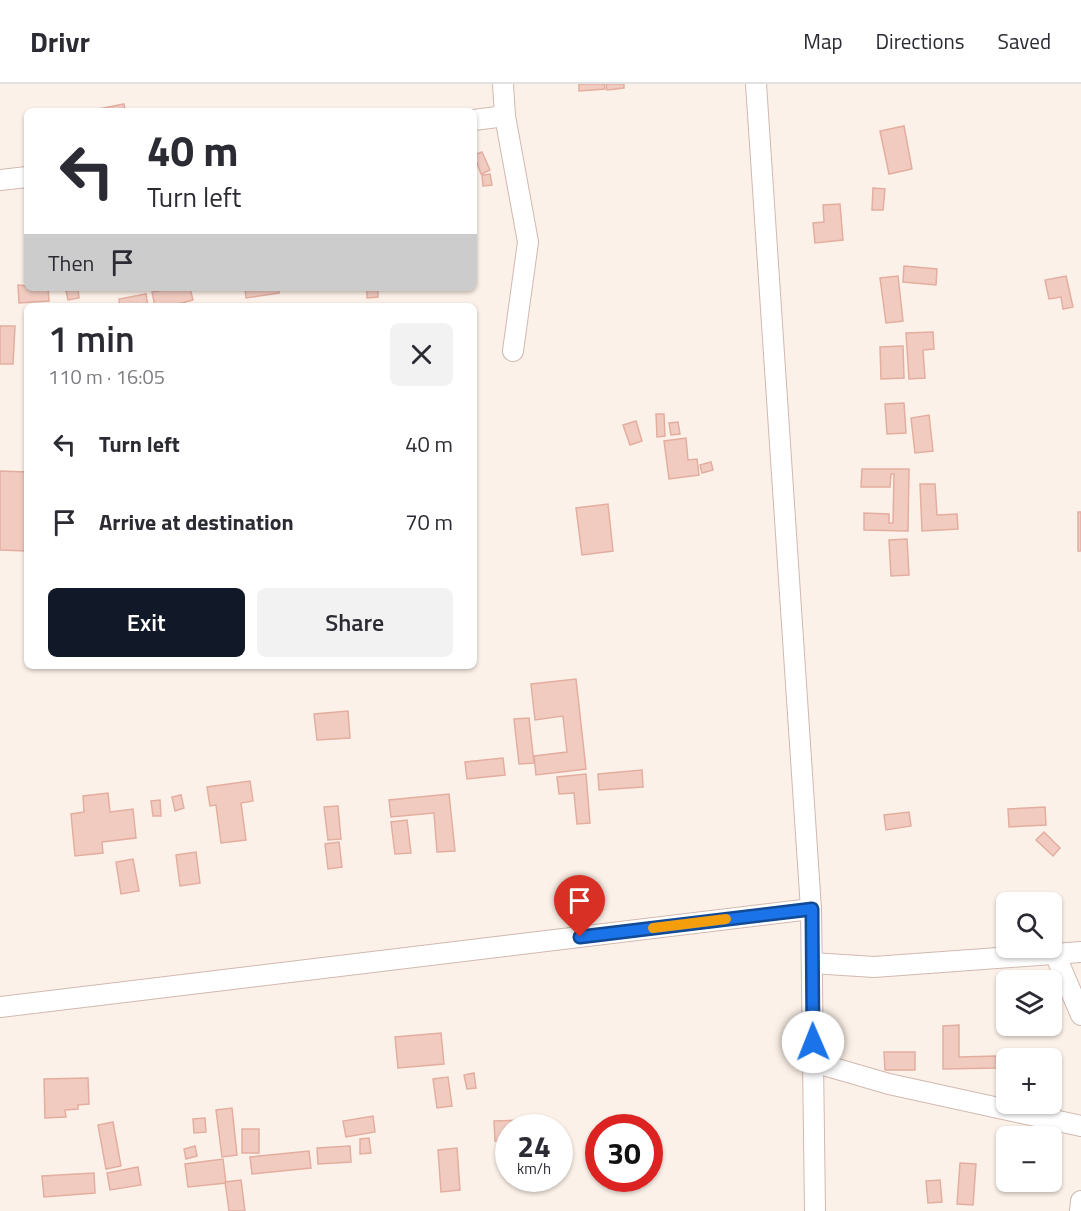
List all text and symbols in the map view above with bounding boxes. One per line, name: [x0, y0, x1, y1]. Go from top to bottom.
text: Drivr: [30, 20, 90, 63]
text: Map: [803, 25, 843, 57]
text: Directions: [876, 25, 965, 57]
text: Saved: [998, 25, 1051, 57]
text: 40 m: [147, 118, 239, 182]
icon: left: [48, 132, 126, 210]
text: Turn left: [147, 176, 241, 217]
text: Then: [48, 246, 94, 280]
icon: arrive: [106, 246, 139, 279]
text: 1 min: [48, 311, 135, 366]
button: close: [390, 323, 453, 386]
text: 110 m · 16:05: [48, 361, 165, 392]
text: Turn left: [99, 427, 180, 461]
text: 40 m: [405, 427, 453, 461]
icon: left: [48, 428, 81, 461]
text: Arrive at destination: [99, 505, 294, 539]
text: 70 m: [405, 505, 453, 539]
icon: arrive: [48, 506, 81, 539]
button: Exit: [48, 588, 245, 657]
button: Share: [257, 588, 453, 657]
pin: [554, 875, 605, 937]
icon: arrive: [563, 884, 596, 917]
map controls: [996, 892, 1062, 1192]
button: search: [996, 892, 1062, 958]
button: layers: [996, 970, 1062, 1036]
position arrow: [781, 1010, 845, 1074]
button: +: [996, 1048, 1062, 1114]
speed limit sign: 30: [585, 1114, 663, 1192]
text: 24: [517, 1123, 551, 1169]
button: −: [996, 1126, 1062, 1192]
text: km/h: [517, 1157, 551, 1180]

